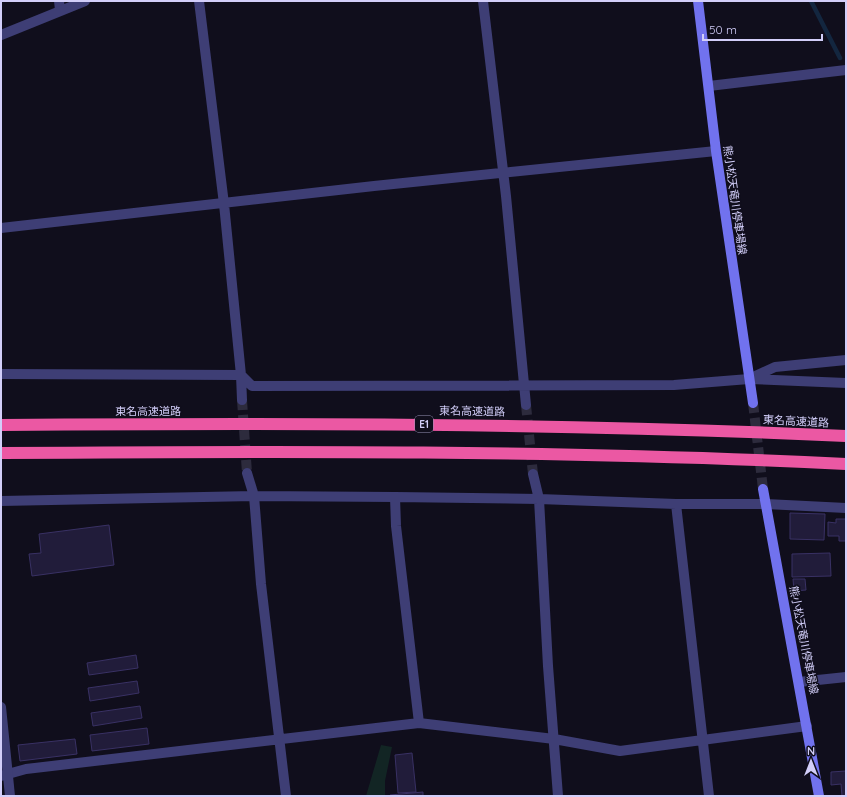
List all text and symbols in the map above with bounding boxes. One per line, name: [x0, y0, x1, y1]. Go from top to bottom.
scale bar: [703, 16, 822, 42]
text: 50 m: [709, 22, 737, 37]
street label: 熊小松天竜川停車場線: [720, 145, 750, 255]
street label: 東名高速道路: [439, 403, 505, 419]
street label: 東名高速道路: [115, 404, 181, 418]
street label: 東名高速道路: [763, 412, 829, 430]
road number: E1: [415, 416, 433, 432]
street label: 熊小松天竜川停車場線: [787, 585, 821, 695]
north arrow: [791, 741, 831, 781]
text: N: [807, 744, 815, 758]

